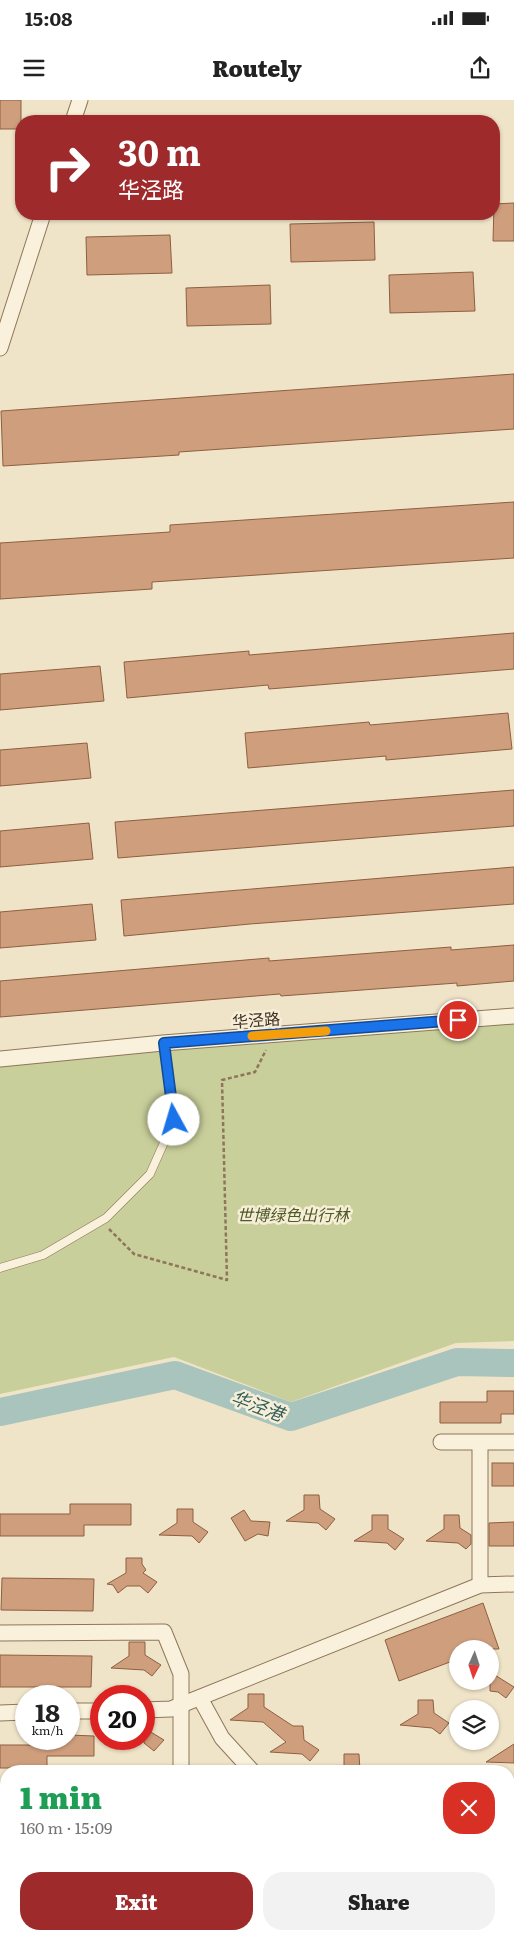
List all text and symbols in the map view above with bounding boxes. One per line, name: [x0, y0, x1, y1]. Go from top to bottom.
text: 15:08: [25, 4, 72, 32]
text: Routely: [212, 51, 302, 84]
icon: menu: [20, 54, 48, 82]
icon: share: [466, 54, 494, 82]
text: 30 m: [118, 125, 201, 177]
icon: right: [35, 135, 100, 200]
text: 华泾路: [118, 172, 184, 205]
pin: [437, 999, 479, 1041]
street label: 华泾路: [231, 1005, 281, 1033]
icon: arrive: [444, 1006, 472, 1034]
position arrow: [147, 1093, 199, 1145]
park label: 世博绿色出行林: [237, 1202, 351, 1226]
water label: 华泾港: [228, 1383, 291, 1428]
north arrow: [449, 1640, 499, 1690]
map controls: [449, 1640, 499, 1750]
speed limit sign: 20: [90, 1685, 155, 1750]
text: 18: [35, 1693, 60, 1730]
button: layers: [449, 1700, 499, 1750]
text: km/h: [32, 1721, 63, 1739]
text: 1 min: [20, 1774, 102, 1818]
button: close: [443, 1782, 495, 1834]
text: 160 m · 15:09: [20, 1815, 112, 1839]
button: Exit: [20, 1872, 253, 1930]
button: Share: [263, 1872, 495, 1930]

